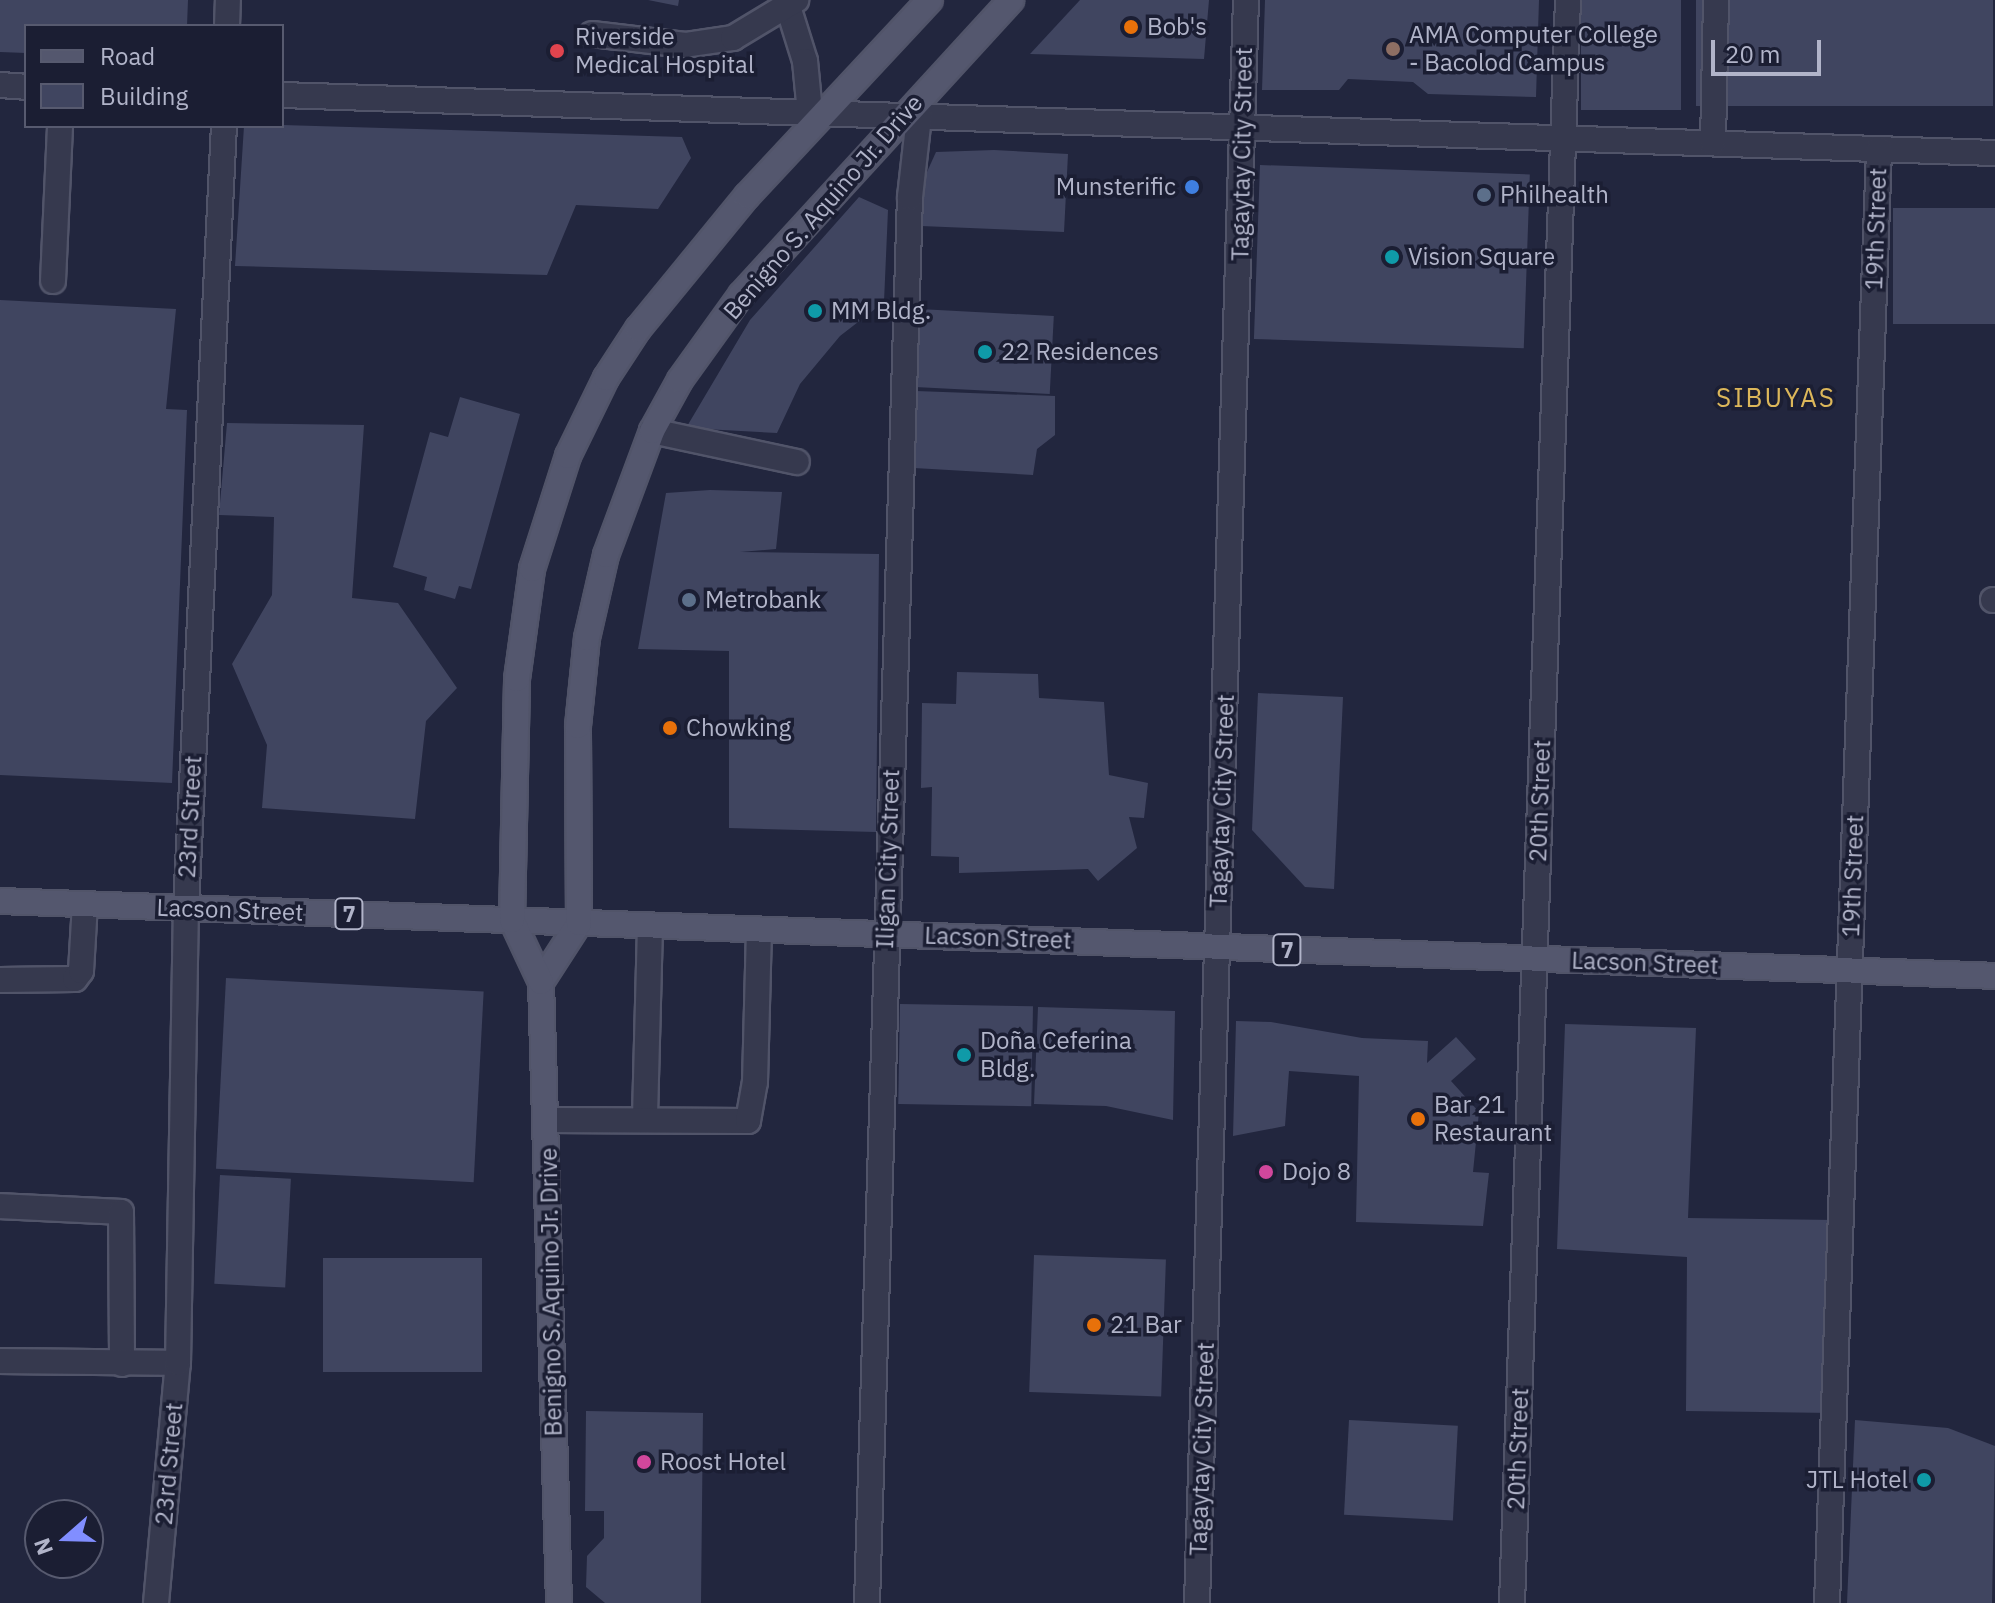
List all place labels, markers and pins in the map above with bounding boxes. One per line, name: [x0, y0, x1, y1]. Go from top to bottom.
place label: Bob's: [1147, 13, 1207, 41]
marker: Bob's: [1122, 18, 1140, 36]
place label: AMA Computer College - Bacolod Campus: [1409, 21, 1658, 77]
place label: Riverside Medical Hospital: [575, 23, 754, 79]
marker: Riverside Medical Hospital: [546, 40, 568, 62]
marker: AMA Computer College - Bacolod Campus: [1384, 40, 1402, 58]
place label: Munsterific: [1056, 173, 1176, 201]
marker: Munsterific: [1183, 178, 1201, 196]
place label: Philhealth: [1500, 181, 1609, 209]
marker: Philhealth: [1475, 186, 1493, 204]
place label: Vision Square: [1408, 243, 1555, 271]
marker: Vision Square: [1383, 248, 1401, 266]
place label: MM Bldg.: [831, 297, 931, 325]
marker: MM Bldg.: [806, 302, 824, 320]
place label: 22 Residences: [1001, 338, 1159, 366]
marker: 22 Residences: [976, 343, 994, 361]
place label: Metrobank: [705, 586, 821, 614]
marker: Metrobank: [680, 591, 698, 609]
place label: Chowking: [686, 714, 791, 742]
marker: Chowking: [661, 719, 679, 737]
place label: Doña Ceferina Bldg.: [980, 1027, 1132, 1083]
marker: Doña Ceferina Bldg.: [955, 1046, 973, 1064]
place label: Bar 21 Restaurant: [1434, 1091, 1552, 1147]
marker: Bar 21 Restaurant: [1409, 1110, 1427, 1128]
place label: Dojo 8: [1282, 1158, 1351, 1186]
marker: Dojo 8: [1257, 1163, 1275, 1181]
place label: 21 Bar: [1110, 1311, 1182, 1339]
marker: 21 Bar: [1085, 1316, 1103, 1334]
place label: Roost Hotel: [660, 1448, 786, 1476]
marker: Roost Hotel: [635, 1453, 653, 1471]
place label: JTL Hotel: [1806, 1466, 1908, 1494]
marker: JTL Hotel: [1915, 1471, 1933, 1489]

